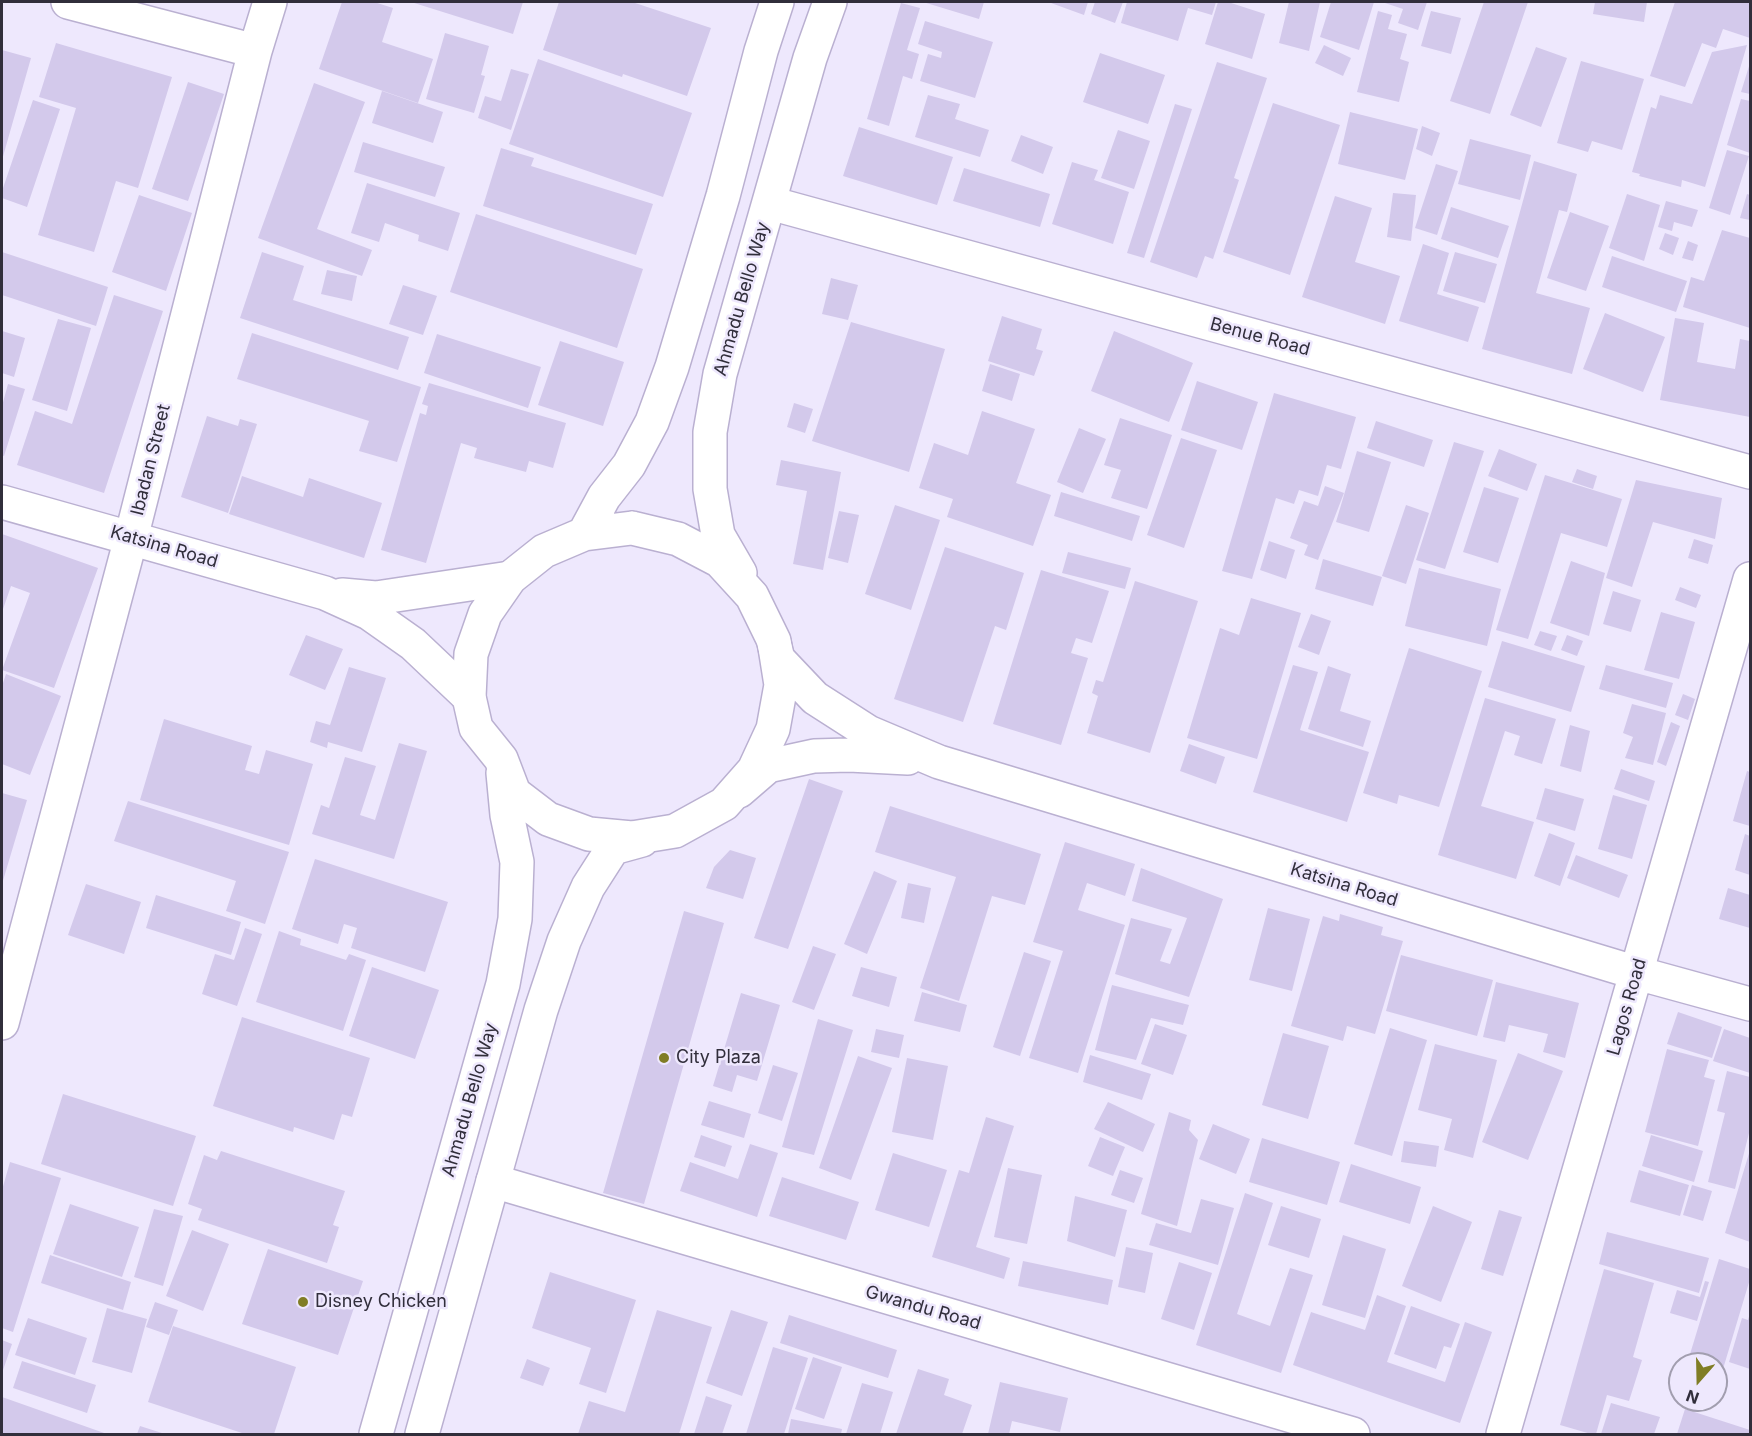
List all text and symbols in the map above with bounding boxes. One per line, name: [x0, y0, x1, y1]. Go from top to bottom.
street label: Ahmadu Bello Way: [710, 219, 774, 379]
street label: Benue Road: [1208, 313, 1312, 361]
street label: Ibadan Street: [127, 402, 175, 518]
street label: Katsina Road: [108, 521, 220, 573]
street label: Katsina Road: [1288, 858, 1400, 912]
street label: Lagos Road: [1603, 956, 1651, 1058]
street label: Ahmadu Bello Way: [438, 1020, 502, 1180]
place label: City Plaza: [676, 1047, 761, 1069]
marker: City Plaza: [657, 1051, 671, 1065]
street label: Gwandu Road: [863, 1281, 983, 1335]
place label: Disney Chicken: [315, 1291, 447, 1313]
marker: Disney Chicken: [296, 1295, 310, 1309]
north arrow: [1668, 1352, 1728, 1412]
text: N: [1683, 1386, 1702, 1409]

